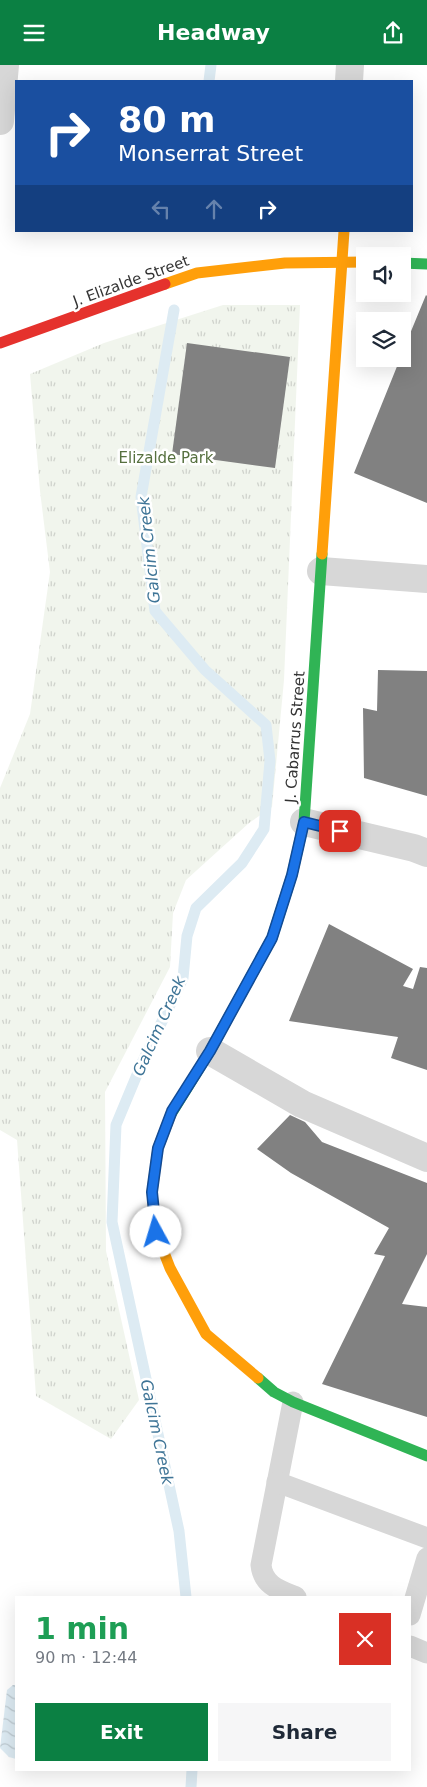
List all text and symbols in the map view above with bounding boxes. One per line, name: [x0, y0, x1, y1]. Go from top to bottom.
icon: menu: [20, 19, 48, 47]
icon: share: [379, 19, 407, 47]
text: Headway: [157, 20, 270, 45]
icon: right: [35, 100, 100, 165]
text: 80 m: [118, 100, 215, 140]
text: Monserrat Street: [118, 141, 303, 166]
icon: left: [147, 195, 175, 223]
icon: ahead: [200, 195, 228, 223]
icon: right: [253, 195, 281, 223]
map controls: [356, 247, 411, 367]
button: sound: [356, 247, 411, 302]
street label: J. Elizalde Street: [70, 252, 192, 311]
button: layers: [356, 312, 411, 367]
park label: Elizalde Park: [119, 449, 214, 467]
water label: Galcim Creek: [134, 495, 164, 604]
street label: J. Cabarrus Street: [281, 670, 309, 805]
pin: [319, 810, 361, 852]
icon: arrive: [326, 817, 354, 845]
water label: Galcim Creek: [129, 972, 190, 1079]
position arrow: [129, 1205, 181, 1257]
water label: Galcim Creek: [137, 1378, 178, 1487]
text: 1 min: [35, 1611, 129, 1646]
button: close: [339, 1613, 391, 1665]
text: 90 m · 12:44: [35, 1648, 137, 1667]
button: Exit: [35, 1703, 208, 1761]
button: Share: [218, 1703, 391, 1761]

